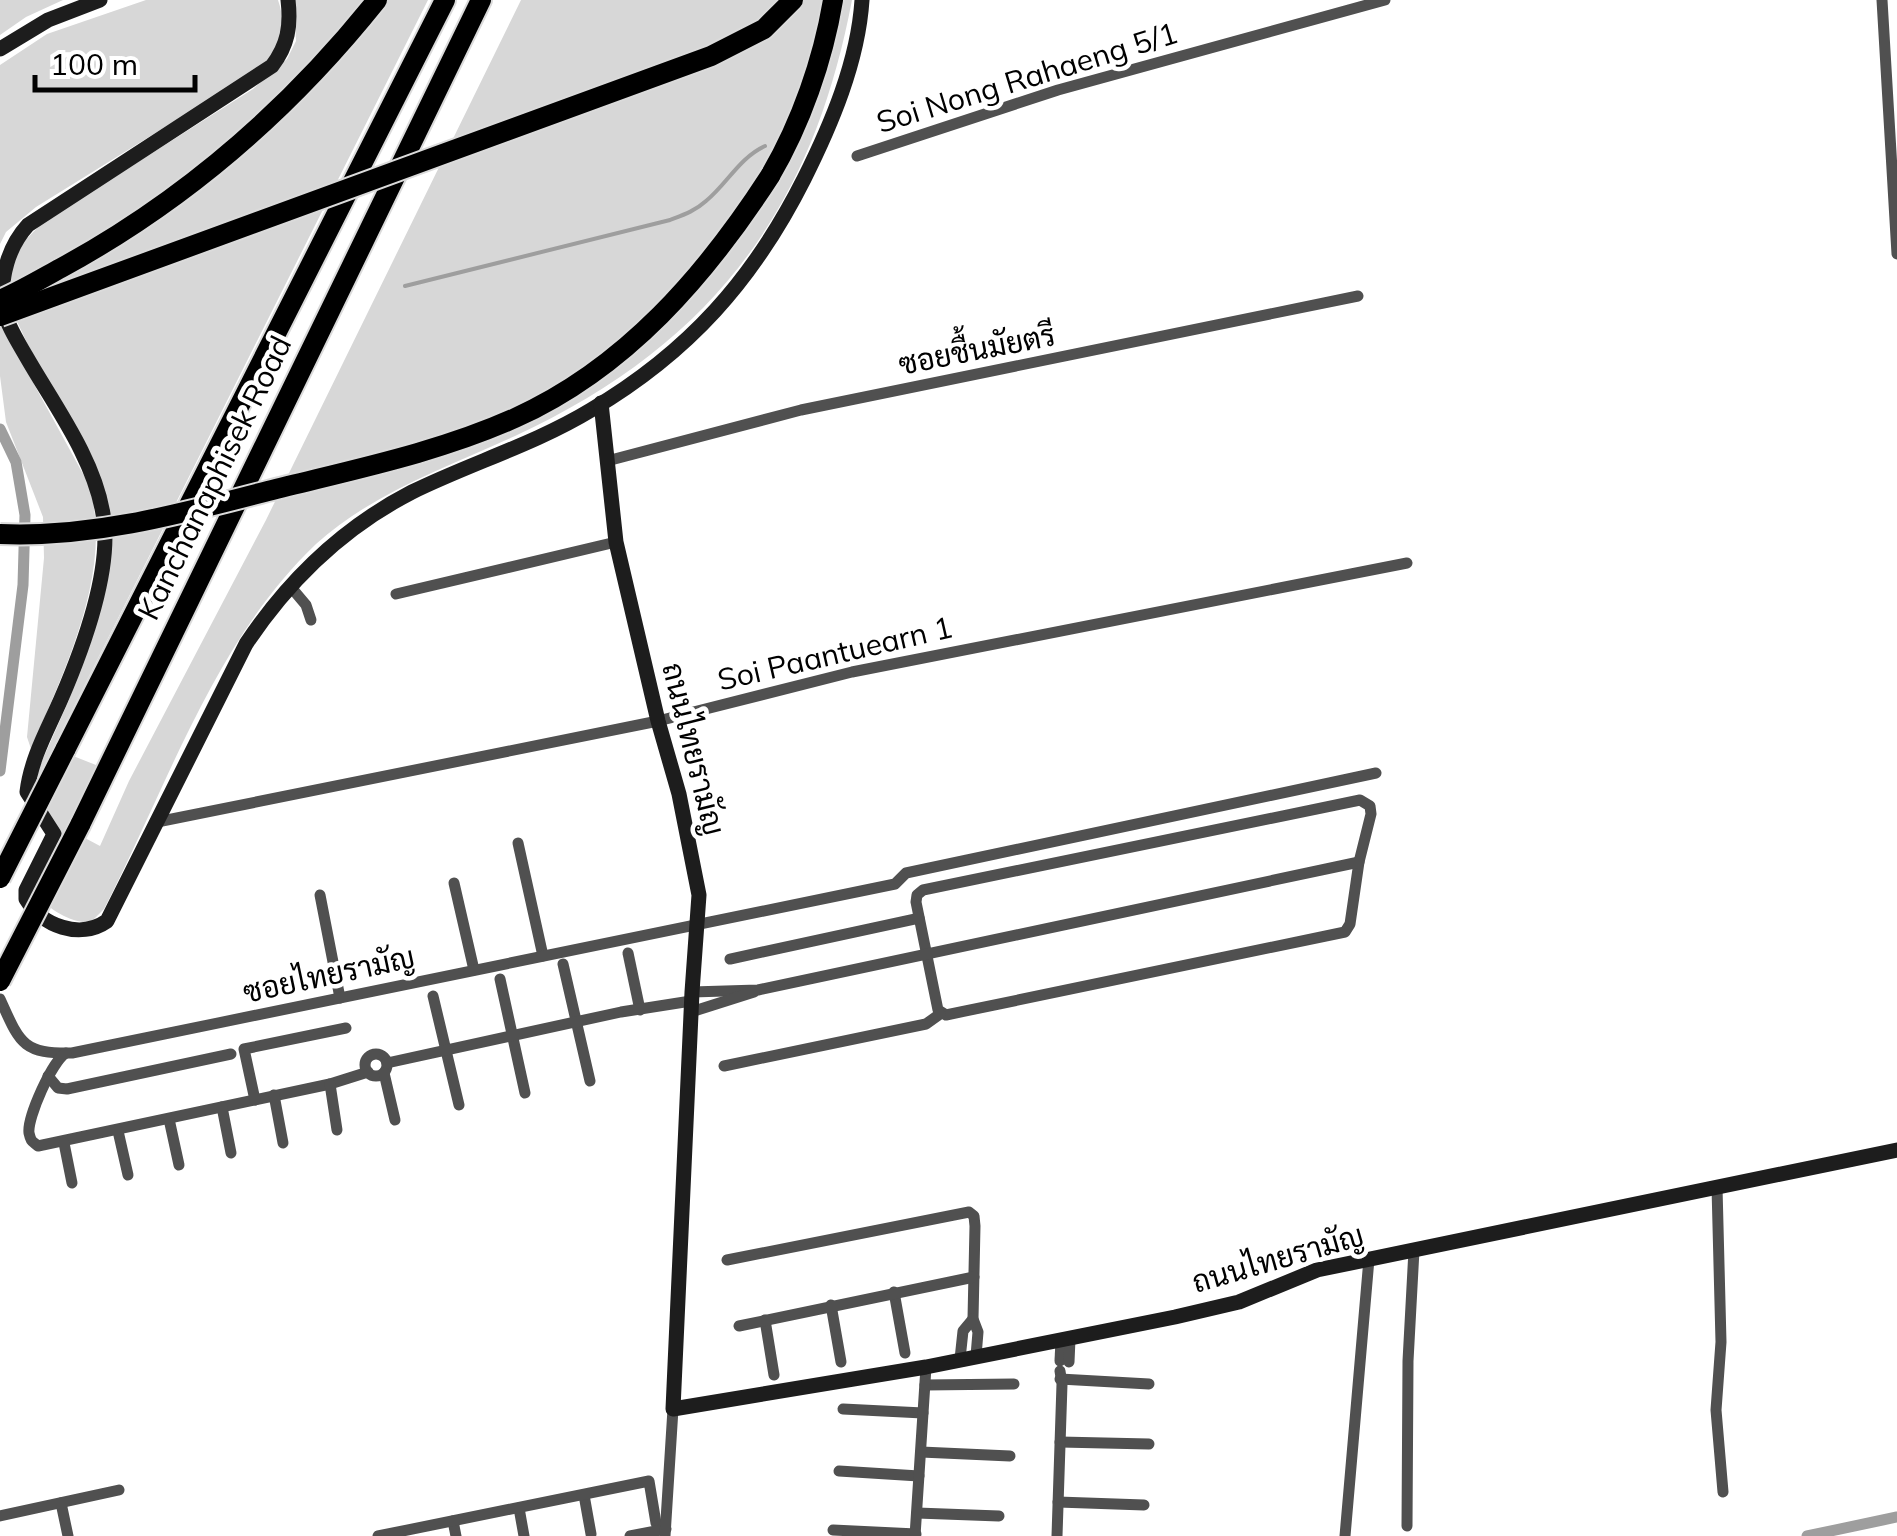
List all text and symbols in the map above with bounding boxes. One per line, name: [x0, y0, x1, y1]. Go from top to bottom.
street label: Soi Nong Rahaeng 5/1: [872, 13, 1182, 141]
scale bar: [35, 30, 195, 92]
text: 100 m: [50, 45, 138, 83]
street label: ซอยชื้นมัยตรี: [894, 308, 1058, 383]
street label: Kanchanaphisek Road: [129, 329, 299, 626]
street label: Soi Paantuearn 1: [714, 608, 956, 698]
street label: ถนนไทยรามัญ: [654, 658, 734, 839]
street label: ซอยไทยรามัญ: [240, 937, 418, 1011]
street label: ถนนไทยรามัญ: [1188, 1215, 1368, 1301]

